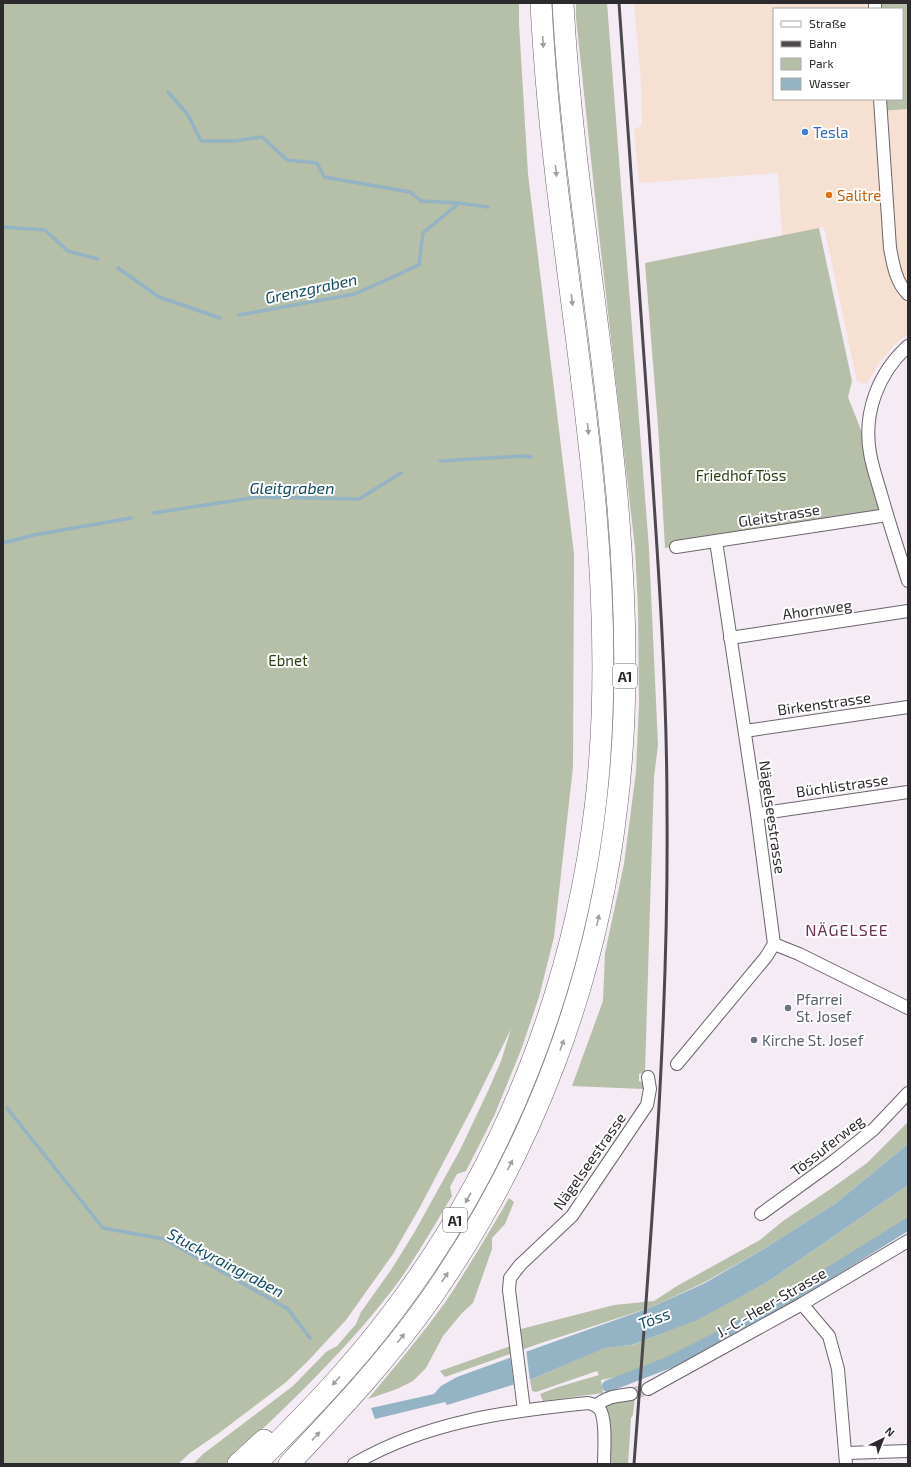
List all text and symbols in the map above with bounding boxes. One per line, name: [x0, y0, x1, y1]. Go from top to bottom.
legend: [773, 8, 903, 100]
text: Straße: [809, 16, 846, 30]
one-way arrow: [540, 36, 547, 48]
text: Bahn: [809, 36, 837, 50]
text: Park: [809, 56, 834, 70]
text: Wasser: [809, 76, 850, 90]
place label: Tesla: [813, 123, 848, 141]
marker: Tesla: [800, 127, 810, 137]
one-way arrow: [552, 165, 559, 177]
place label: Salitre: [837, 186, 881, 204]
marker: Salitre: [824, 190, 834, 200]
water label: Grenzgraben: [263, 269, 359, 307]
one-way arrow: [569, 294, 575, 306]
one-way arrow: [585, 423, 591, 435]
park label: Friedhof Töss: [696, 466, 786, 484]
water label: Gleitgraben: [250, 478, 334, 497]
street label: Gleitstrasse: [737, 500, 821, 530]
street label: Ahornweg: [781, 595, 854, 623]
park label: Ebnet: [268, 651, 308, 669]
road number: A1: [613, 664, 637, 688]
street label: Birkenstrasse: [776, 688, 872, 718]
street label: Nägelseestrasse: [756, 759, 790, 875]
street label: Büchlistrasse: [795, 770, 889, 800]
one-way arrow: [595, 914, 601, 927]
district label: NÄGELSEE: [805, 920, 889, 939]
place label: Pfarrei St. Josef: [796, 990, 852, 1025]
marker: Pfarrei St. Josef: [783, 1003, 793, 1013]
place label: Kirche St. Josef: [762, 1031, 864, 1049]
marker: Kirche St. Josef: [749, 1035, 759, 1045]
one-way arrow: [559, 1039, 565, 1051]
street label: Nägelseestrasse: [549, 1109, 629, 1213]
street label: Tössuferweg: [787, 1111, 868, 1179]
one-way arrow: [507, 1159, 513, 1170]
one-way arrow: [464, 1192, 471, 1203]
road number: A1: [443, 1208, 467, 1232]
water label: Stuckyraingraben: [164, 1223, 287, 1302]
street label: J.-C.-Heer-Strasse: [713, 1263, 829, 1341]
one-way arrow: [441, 1272, 449, 1282]
water label: Töss: [635, 1303, 673, 1333]
one-way arrow: [397, 1332, 405, 1343]
one-way arrow: [331, 1376, 341, 1386]
north arrow: [863, 1419, 903, 1459]
text: N: [883, 1424, 898, 1439]
one-way arrow: [311, 1431, 320, 1441]

